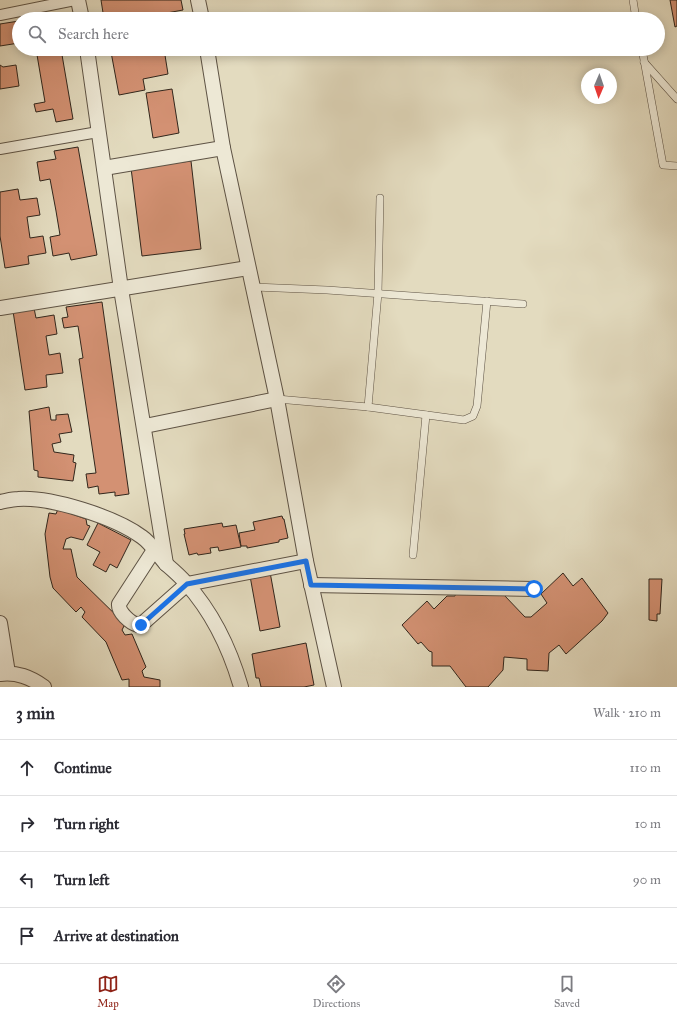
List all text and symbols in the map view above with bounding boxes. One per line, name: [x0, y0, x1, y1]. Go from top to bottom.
search box: [12, 12, 665, 56]
icon: search: [26, 23, 48, 45]
text: Search here: [58, 25, 129, 43]
north arrow: [581, 68, 617, 104]
route start: [525, 580, 543, 598]
route end: [132, 616, 150, 634]
text: 3 min: [16, 703, 55, 724]
text: Walk · 210 m: [593, 705, 661, 721]
icon: ahead: [16, 757, 38, 779]
text: Continue: [54, 759, 112, 777]
text: 110 m: [629, 760, 661, 776]
icon: right: [16, 813, 38, 835]
text: Turn right: [54, 815, 119, 833]
text: 10 m: [635, 816, 661, 832]
icon: left: [16, 869, 38, 891]
text: Turn left: [54, 871, 110, 889]
text: 90 m: [633, 872, 661, 888]
icon: arrive: [16, 925, 38, 947]
text: Arrive at destination: [54, 927, 179, 945]
tab: Map: [97, 973, 119, 1010]
tab: Directions: [313, 973, 360, 1010]
tab: Saved: [554, 973, 580, 1010]

